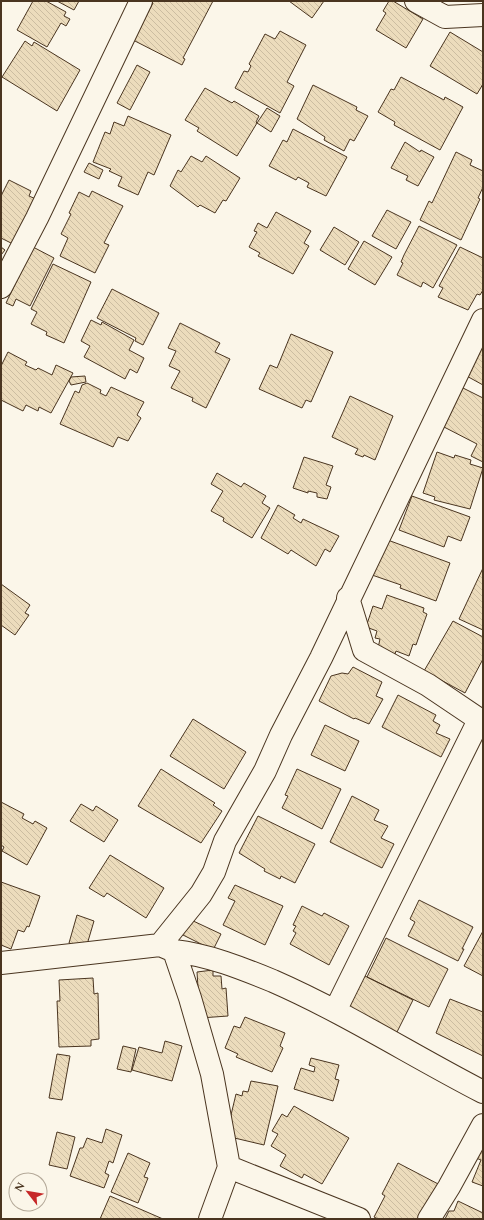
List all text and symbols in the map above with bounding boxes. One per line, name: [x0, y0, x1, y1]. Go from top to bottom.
north arrow: [8, 1172, 48, 1212]
text: N: [10, 1179, 29, 1195]

